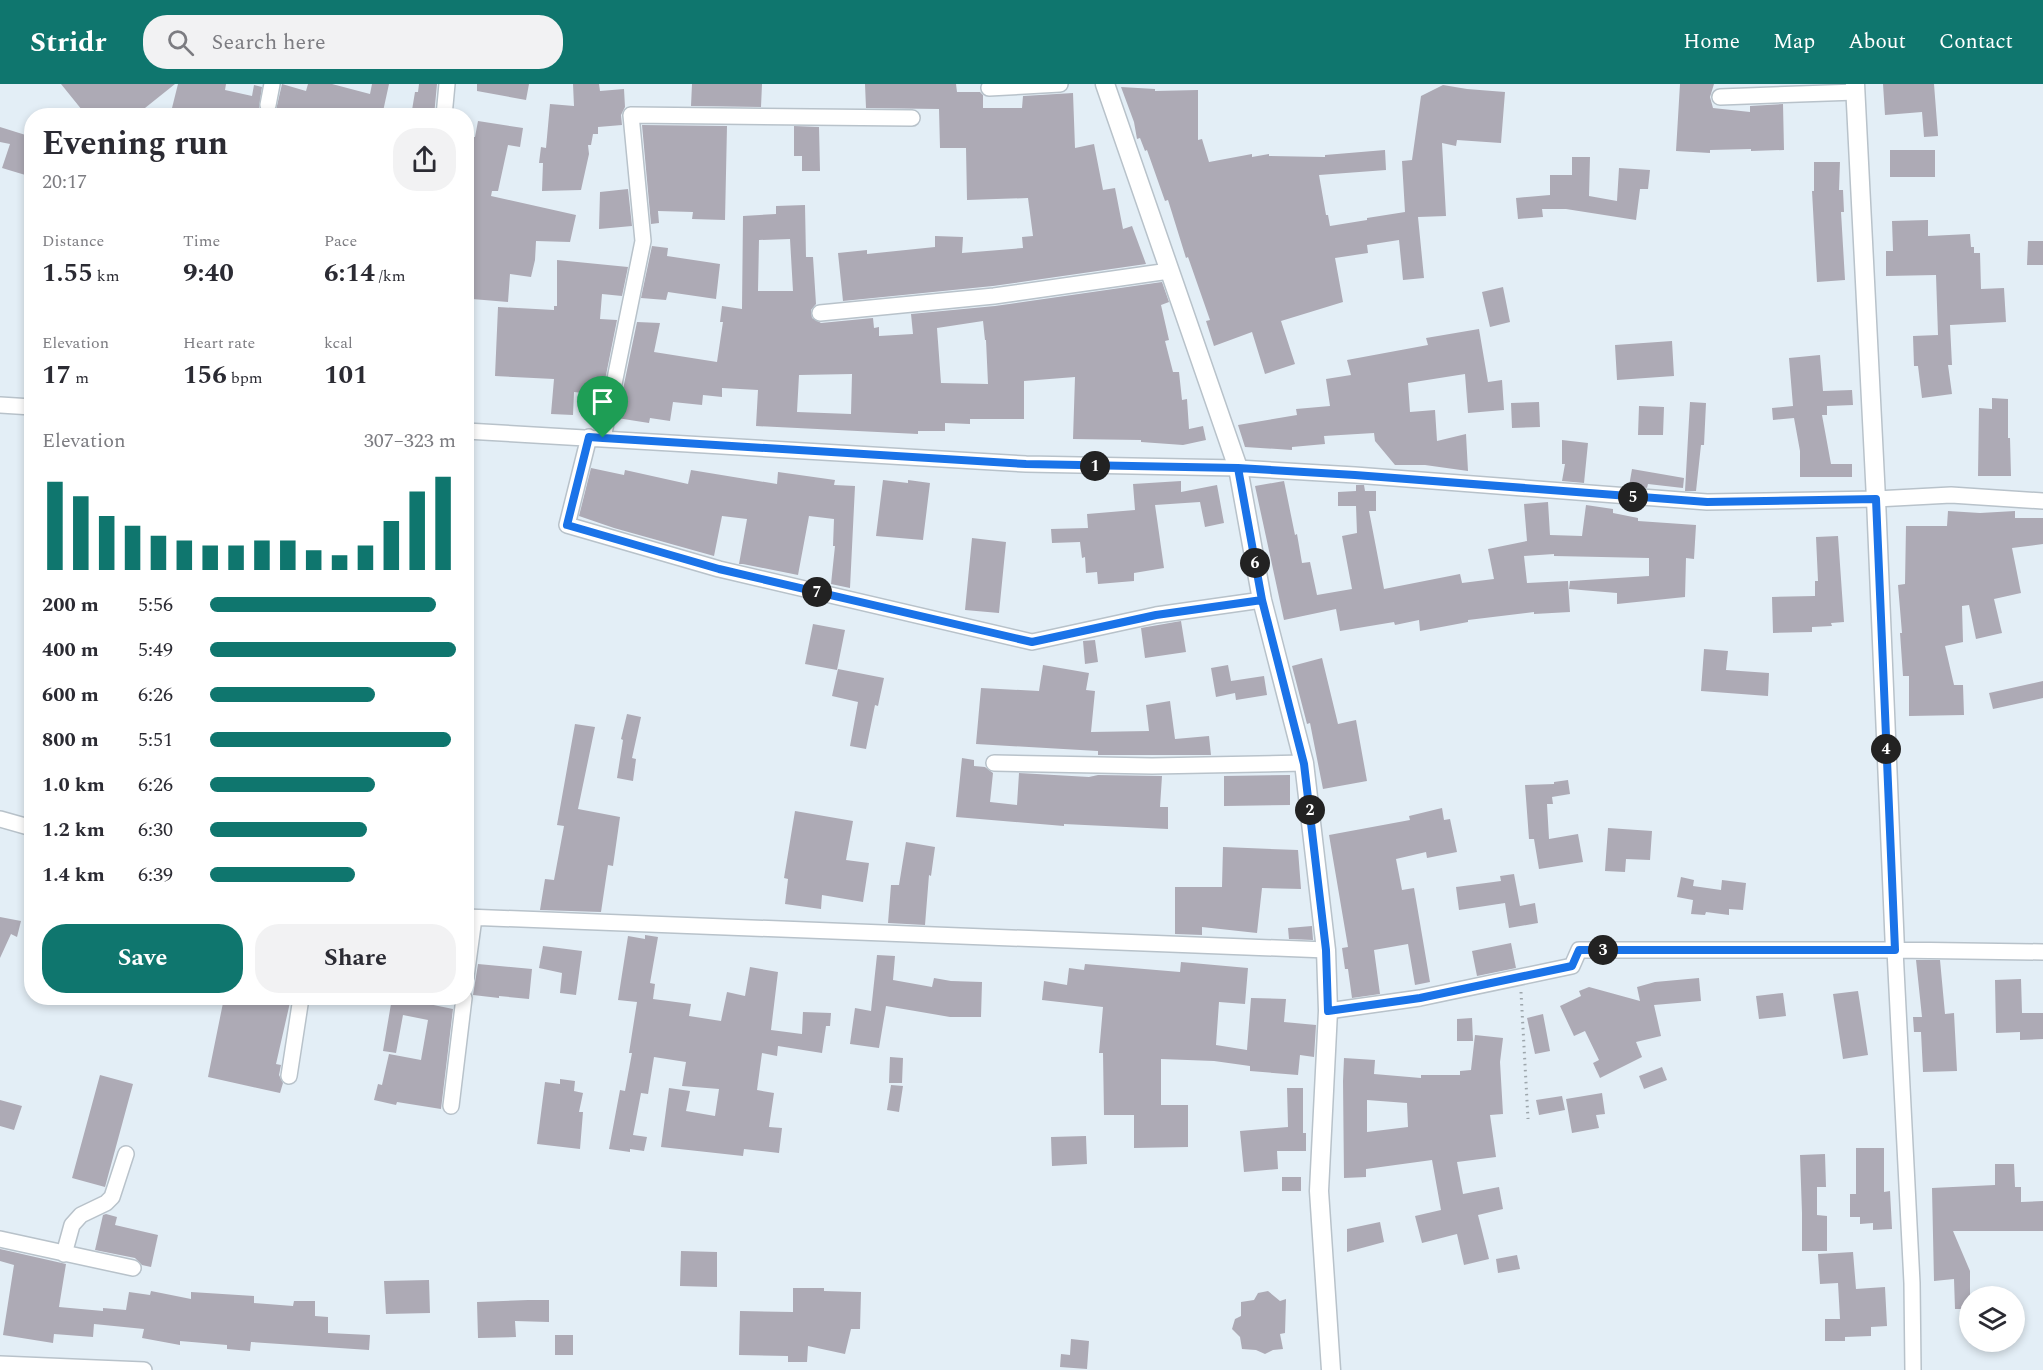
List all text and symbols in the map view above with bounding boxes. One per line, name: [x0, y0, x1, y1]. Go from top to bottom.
search box: [143, 15, 563, 69]
text: Stridr: [30, 21, 107, 64]
icon: search: [164, 26, 197, 59]
text: Search here: [212, 26, 326, 59]
text: Home: [1683, 26, 1740, 58]
text: Map: [1773, 26, 1815, 58]
text: About: [1848, 26, 1906, 58]
text: Contact: [1939, 26, 2013, 58]
text: Evening run: [42, 119, 228, 169]
button: share: [393, 128, 456, 191]
text: 20:17: [42, 167, 87, 197]
text: Distance: [42, 229, 104, 253]
text: Time: [183, 229, 220, 253]
text: Pace: [324, 229, 357, 253]
text: 1.55: [42, 253, 93, 293]
text: 9:40: [183, 253, 234, 293]
text: 6:14: [324, 253, 375, 293]
text: km: [93, 264, 119, 288]
text: /km: [375, 264, 405, 288]
text: Elevation: [42, 331, 109, 355]
text: Heart rate: [183, 331, 255, 355]
text: kcal: [324, 331, 353, 355]
text: 17: [42, 355, 71, 395]
text: 156: [183, 355, 227, 395]
text: 101: [324, 355, 368, 395]
text: m: [71, 366, 89, 390]
text: bpm: [227, 366, 263, 390]
pin: [577, 376, 628, 438]
icon: arrive: [586, 385, 619, 418]
text: Elevation: [42, 426, 126, 456]
text: 307–323 m: [364, 426, 456, 456]
pin: 1: [1080, 451, 1110, 481]
text: 1: [1091, 454, 1099, 478]
pin: 5: [1618, 482, 1648, 512]
text: 5: [1629, 485, 1637, 509]
pin: 6: [1240, 548, 1270, 578]
text: 6: [1251, 551, 1259, 575]
pin: 7: [802, 577, 832, 607]
text: 7: [813, 580, 821, 604]
text: 200 m: [42, 590, 99, 620]
text: 5:56: [138, 590, 173, 620]
text: 400 m: [42, 635, 99, 665]
text: 5:49: [138, 635, 173, 665]
text: 600 m: [42, 680, 99, 710]
text: 6:26: [138, 680, 173, 710]
text: 800 m: [42, 725, 99, 755]
text: 5:51: [138, 725, 173, 755]
pin: 4: [1871, 734, 1901, 764]
text: 4: [1882, 737, 1890, 761]
text: 1.0 km: [42, 770, 105, 800]
text: 6:26: [138, 770, 173, 800]
pin: 2: [1295, 795, 1325, 825]
text: 2: [1306, 798, 1314, 822]
text: 1.2 km: [42, 815, 105, 845]
text: 6:30: [138, 815, 173, 845]
text: 1.4 km: [42, 860, 105, 890]
text: 6:39: [138, 860, 173, 890]
button: Save: [42, 924, 243, 993]
button: Share: [255, 924, 456, 993]
pin: 3: [1588, 935, 1618, 965]
text: 3: [1599, 938, 1607, 962]
map controls: [1959, 1286, 2025, 1352]
button: layers: [1959, 1286, 2025, 1352]

